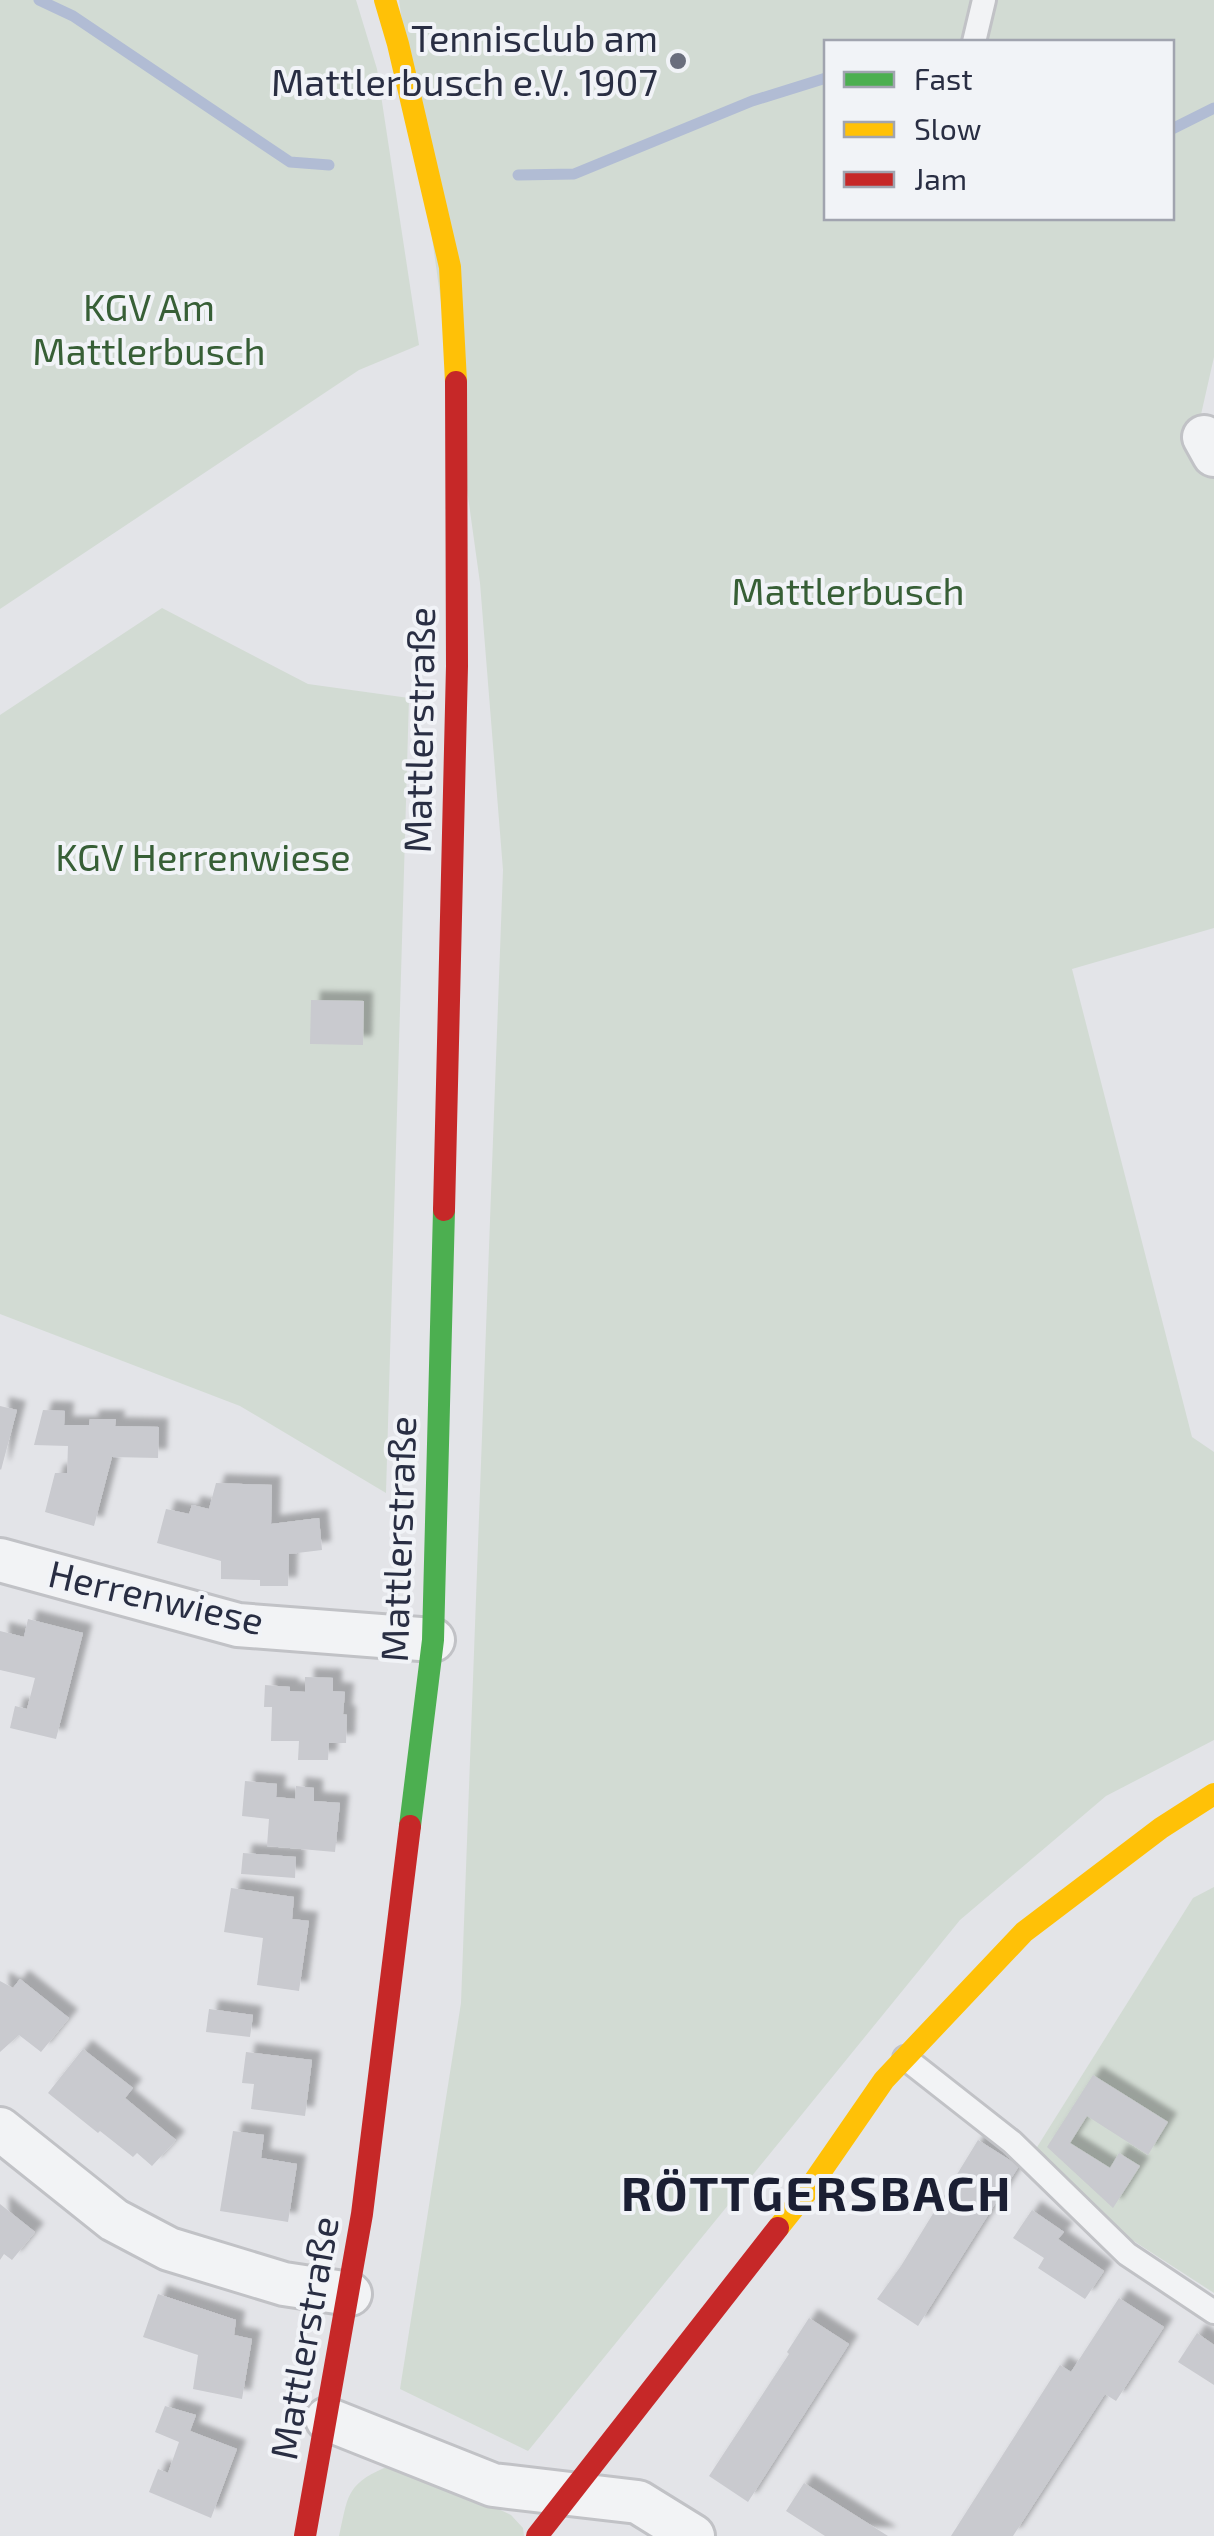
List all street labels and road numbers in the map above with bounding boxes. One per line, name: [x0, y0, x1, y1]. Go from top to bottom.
street label: Mattlerstraße: [393, 607, 443, 853]
street label: Mattlerstraße: [370, 1415, 424, 1663]
street label: Herrenwiese: [45, 1549, 268, 1643]
street label: Mattlerstraße: [259, 2213, 347, 2463]

